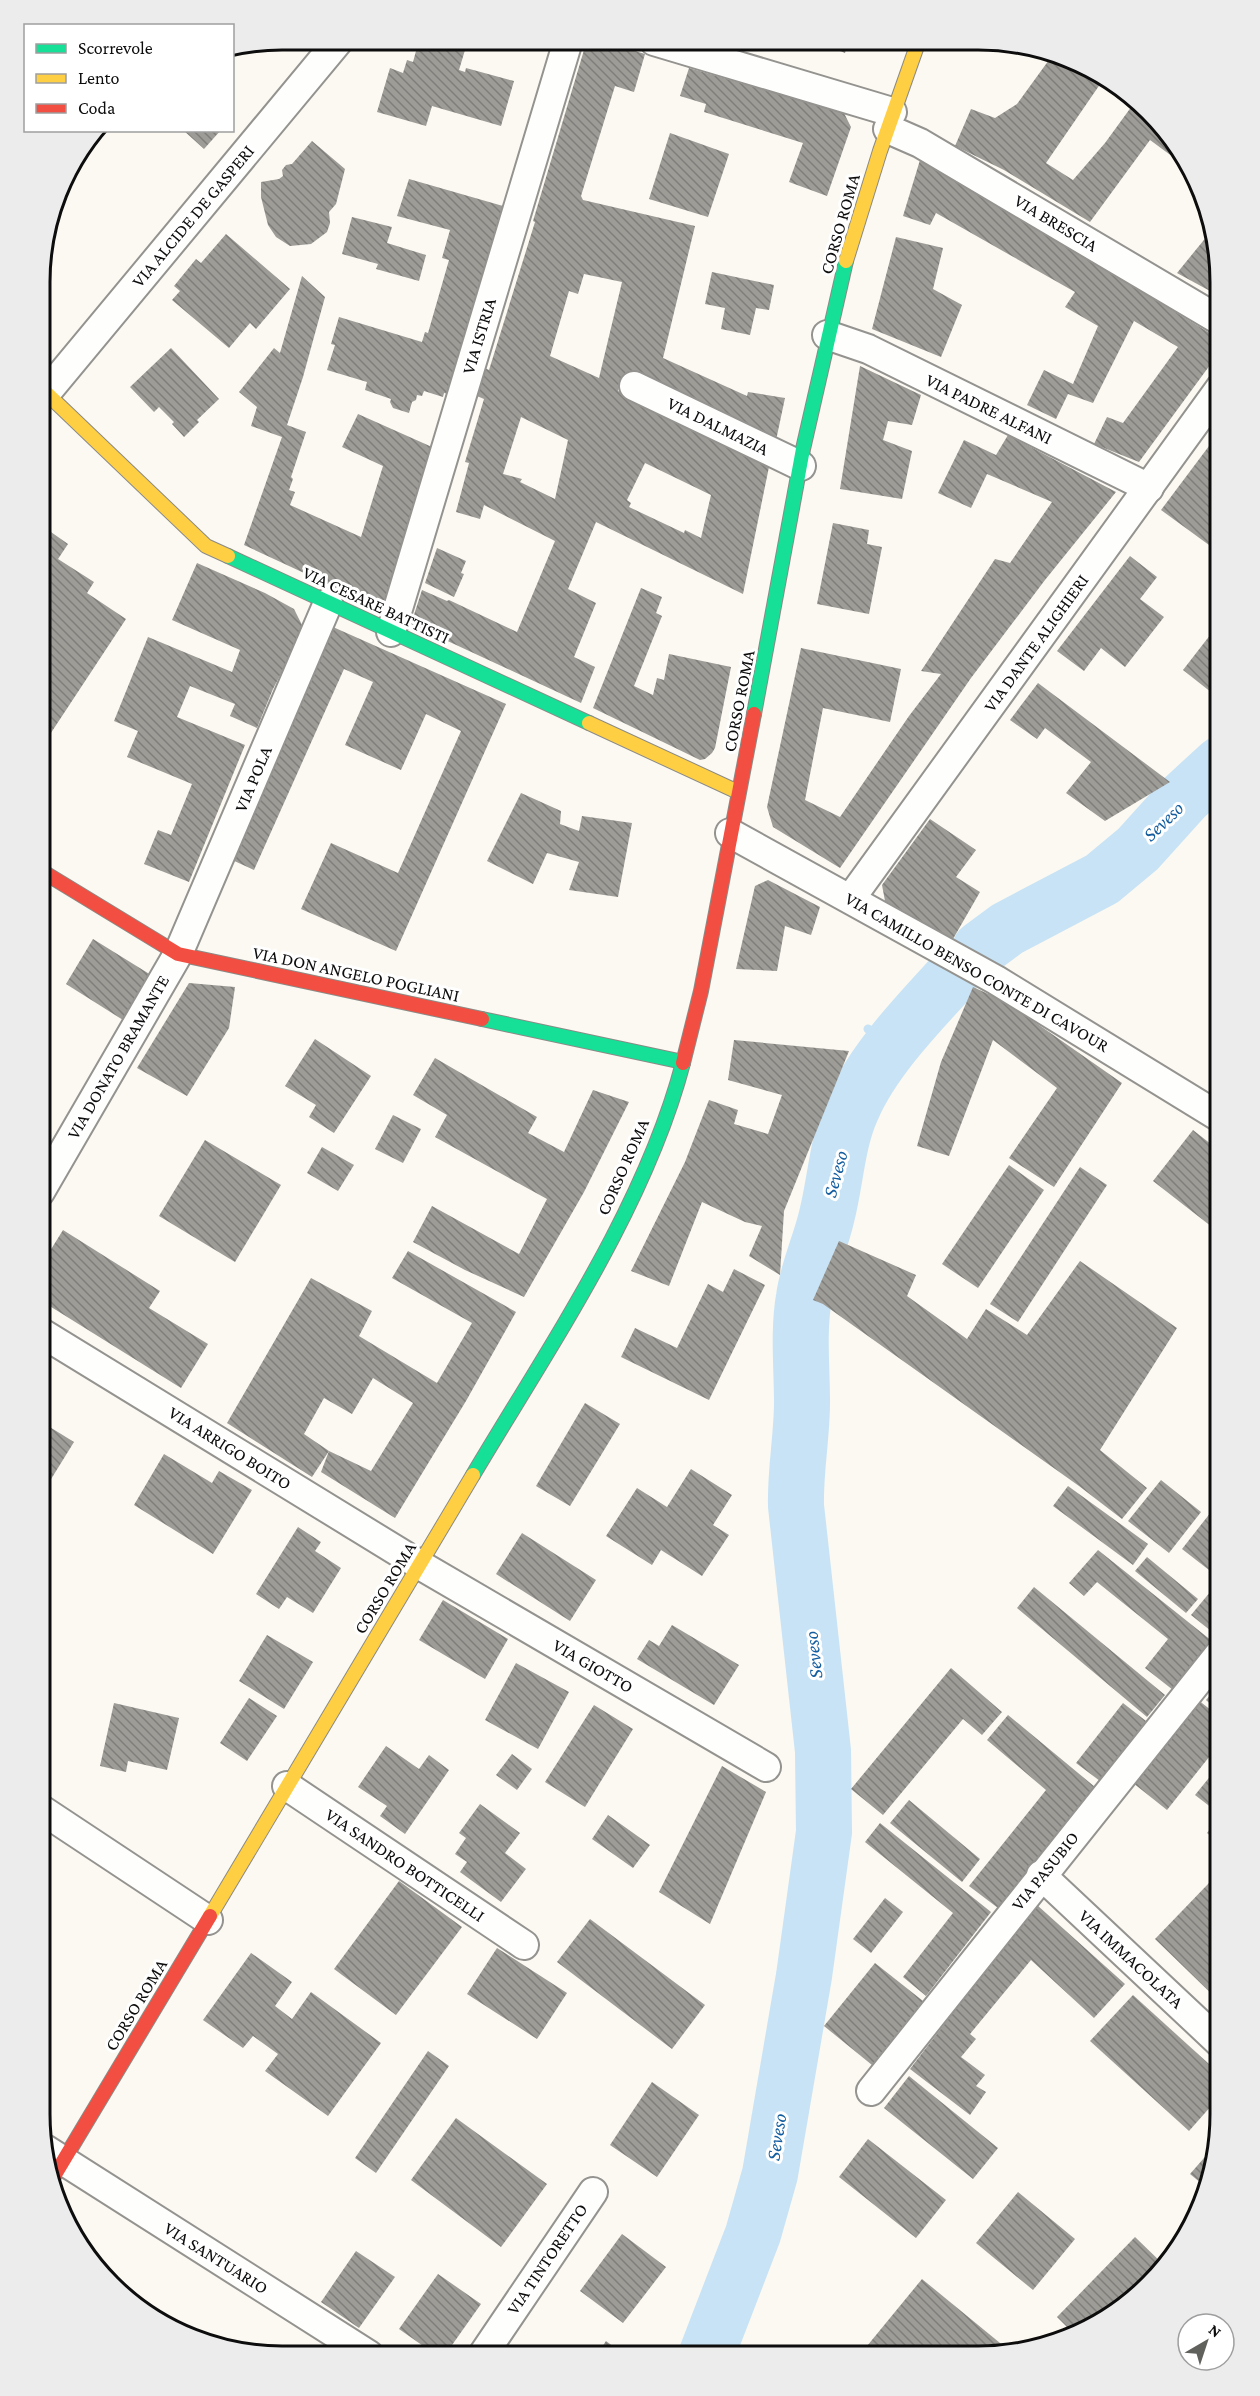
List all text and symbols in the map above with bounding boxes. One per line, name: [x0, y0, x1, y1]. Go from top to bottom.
legend: [24, 24, 234, 132]
text: Scorrevole: [78, 38, 153, 58]
text: Lento: [78, 68, 119, 88]
text: Coda: [78, 98, 115, 118]
street label: VIA ALCIDE DE GASPERI: [128, 141, 258, 291]
street label: CORSO ROMA: [816, 171, 864, 276]
street label: VIA BRESCIA: [1011, 190, 1102, 256]
street label: VIA ISTRIA: [458, 295, 500, 376]
street label: VIA PADRE ALFANI: [922, 370, 1056, 448]
street label: VIA DALMAZIA: [664, 393, 773, 460]
street label: VIA CESARE BATTISTI: [300, 562, 452, 648]
street label: VIA DANTE ALIGHIERI: [979, 570, 1093, 716]
street label: CORSO ROMA: [719, 648, 759, 754]
street label: VIA POLA: [230, 742, 276, 815]
water label: Seveso: [1138, 797, 1188, 845]
street label: VIA CAMILLO BENSO CONTE DI CAVOUR: [842, 888, 1113, 1056]
street label: VIA DON ANGELO POGLIANI: [251, 942, 461, 1006]
street label: VIA DONATO BRAMANTE: [63, 971, 173, 1143]
street label: CORSO ROMA: [593, 1115, 653, 1218]
water label: Seveso: [818, 1148, 852, 1200]
street label: VIA ARRIGO BOITO: [165, 1402, 295, 1494]
street label: CORSO ROMA: [350, 1538, 421, 1637]
water label: Seveso: [800, 1630, 826, 1680]
street label: VIA GIOTTO: [549, 1635, 637, 1697]
street label: VIA SANDRO BOTTICELLI: [322, 1804, 488, 1926]
street label: VIA PASUBIO: [1007, 1828, 1083, 1914]
street label: VIA IMMACOLATA: [1075, 1906, 1188, 2013]
street label: CORSO ROMA: [101, 1955, 172, 2054]
water label: Seveso: [761, 2112, 791, 2162]
street label: VIA TINTORETTO: [503, 2200, 591, 2318]
street label: VIA SANTUARIO: [160, 2218, 272, 2298]
north arrow: [1176, 2312, 1236, 2372]
text: N: [1206, 2321, 1225, 2341]

